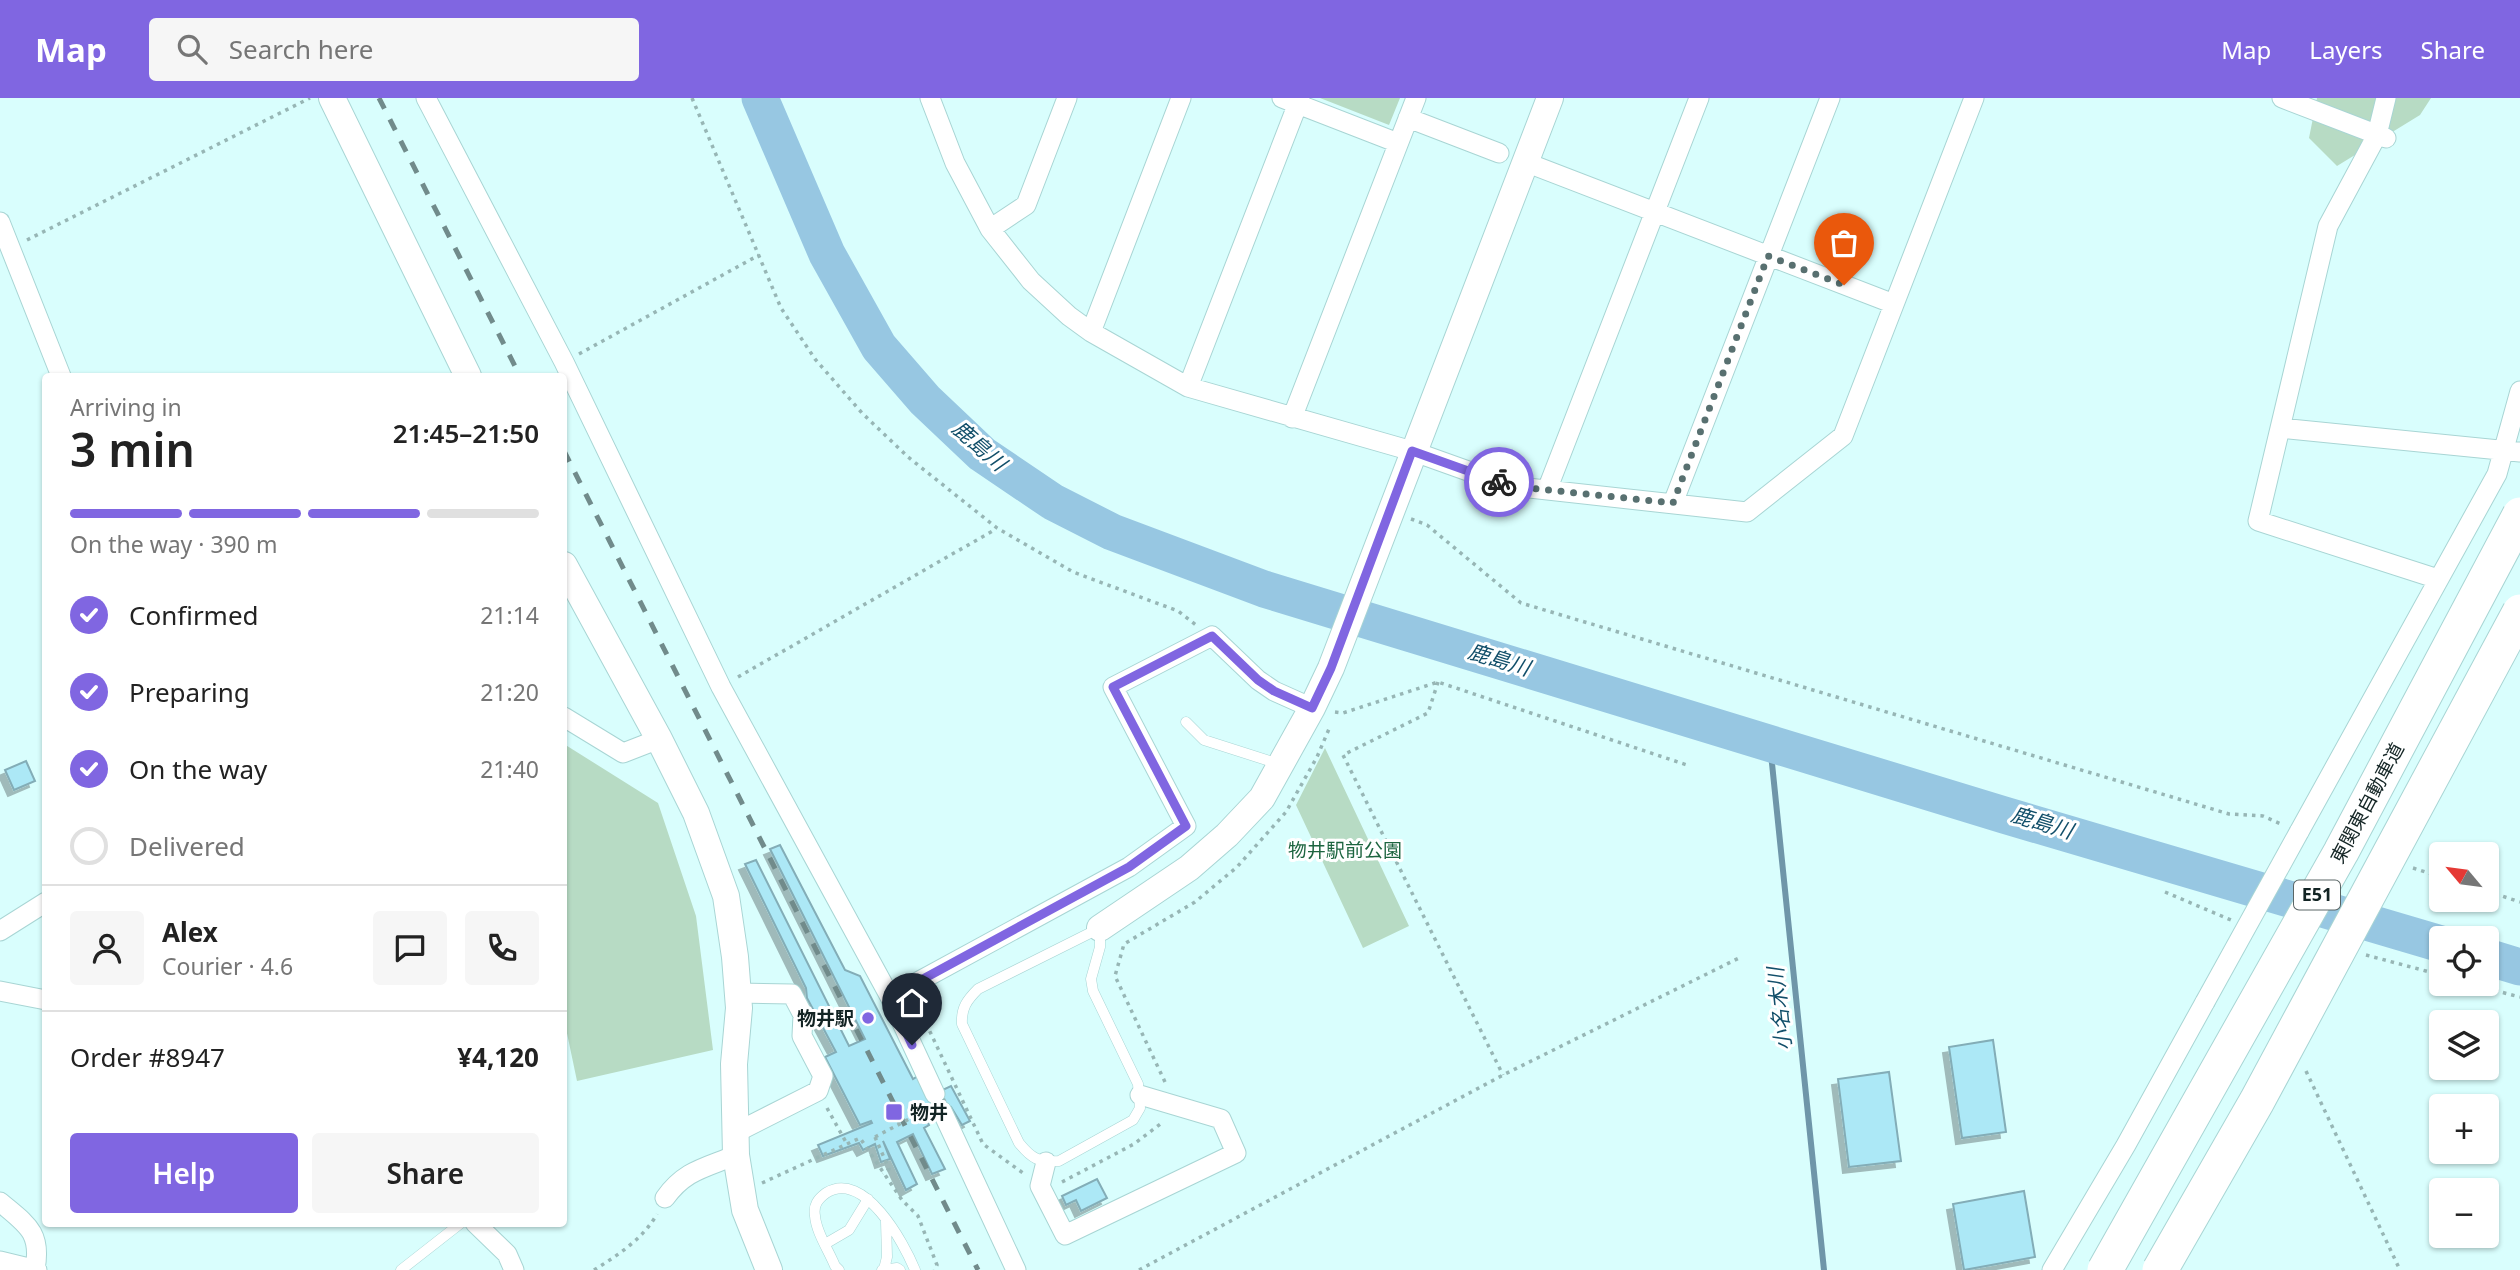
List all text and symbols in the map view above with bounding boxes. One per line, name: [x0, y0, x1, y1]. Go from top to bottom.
search box: [149, 18, 639, 81]
text: Map: [35, 27, 107, 72]
icon: search: [173, 30, 211, 68]
text: Search here: [229, 31, 373, 67]
text: Map: [2221, 33, 2271, 66]
text: Layers: [2309, 33, 2383, 66]
text: Share: [2421, 33, 2485, 66]
pin: [1814, 213, 1874, 285]
icon: bag: [1825, 224, 1863, 262]
text: Arriving in: [70, 391, 182, 423]
water label: 鹿島川: [947, 414, 1014, 478]
text: 21:45–21:50: [393, 415, 539, 451]
text: 3 min: [70, 418, 195, 480]
courier: [1464, 447, 1534, 517]
icon: bike: [1480, 463, 1518, 501]
text: On the way · 390 m: [70, 528, 277, 560]
icon: check: [70, 596, 108, 634]
text: Confirmed: [129, 597, 259, 633]
text: 21:14: [480, 599, 539, 631]
water label: 鹿島川: [1465, 636, 1535, 682]
icon: check: [70, 673, 108, 711]
text: Preparing: [129, 674, 250, 710]
text: 21:20: [480, 676, 539, 708]
street label: 東関東自動車道: [2324, 738, 2410, 868]
icon: check: [70, 750, 108, 788]
text: On the way: [129, 751, 267, 787]
text: 21:40: [480, 753, 539, 785]
water label: 鹿島川: [2008, 799, 2078, 845]
text: Delivered: [129, 828, 245, 864]
park label: 物井駅前公園: [1288, 837, 1402, 863]
north arrow: [2429, 842, 2499, 912]
map controls: [2429, 842, 2499, 1248]
road number: E51: [2294, 880, 2340, 910]
button: person: [70, 911, 144, 985]
button: chat: [373, 911, 447, 985]
button: phone: [465, 911, 539, 985]
text: Alex: [162, 914, 218, 950]
button: locate: [2429, 926, 2499, 996]
text: Courier · 4.6: [162, 950, 293, 982]
water label: 小名木川: [1760, 964, 1797, 1052]
pin: [882, 973, 942, 1045]
icon: home: [893, 984, 931, 1022]
place label: 物井駅: [797, 1005, 854, 1031]
marker: 物井駅: [860, 1010, 876, 1026]
button: layers: [2429, 1010, 2499, 1080]
text: Order #8947: [70, 1039, 225, 1075]
text: ¥4,120: [457, 1039, 539, 1075]
button: +: [2429, 1094, 2499, 1164]
place label: 物井: [910, 1099, 948, 1125]
marker: 物井: [884, 1102, 904, 1122]
button: Help: [70, 1133, 298, 1213]
button: Share: [312, 1133, 539, 1213]
button: −: [2429, 1178, 2499, 1248]

